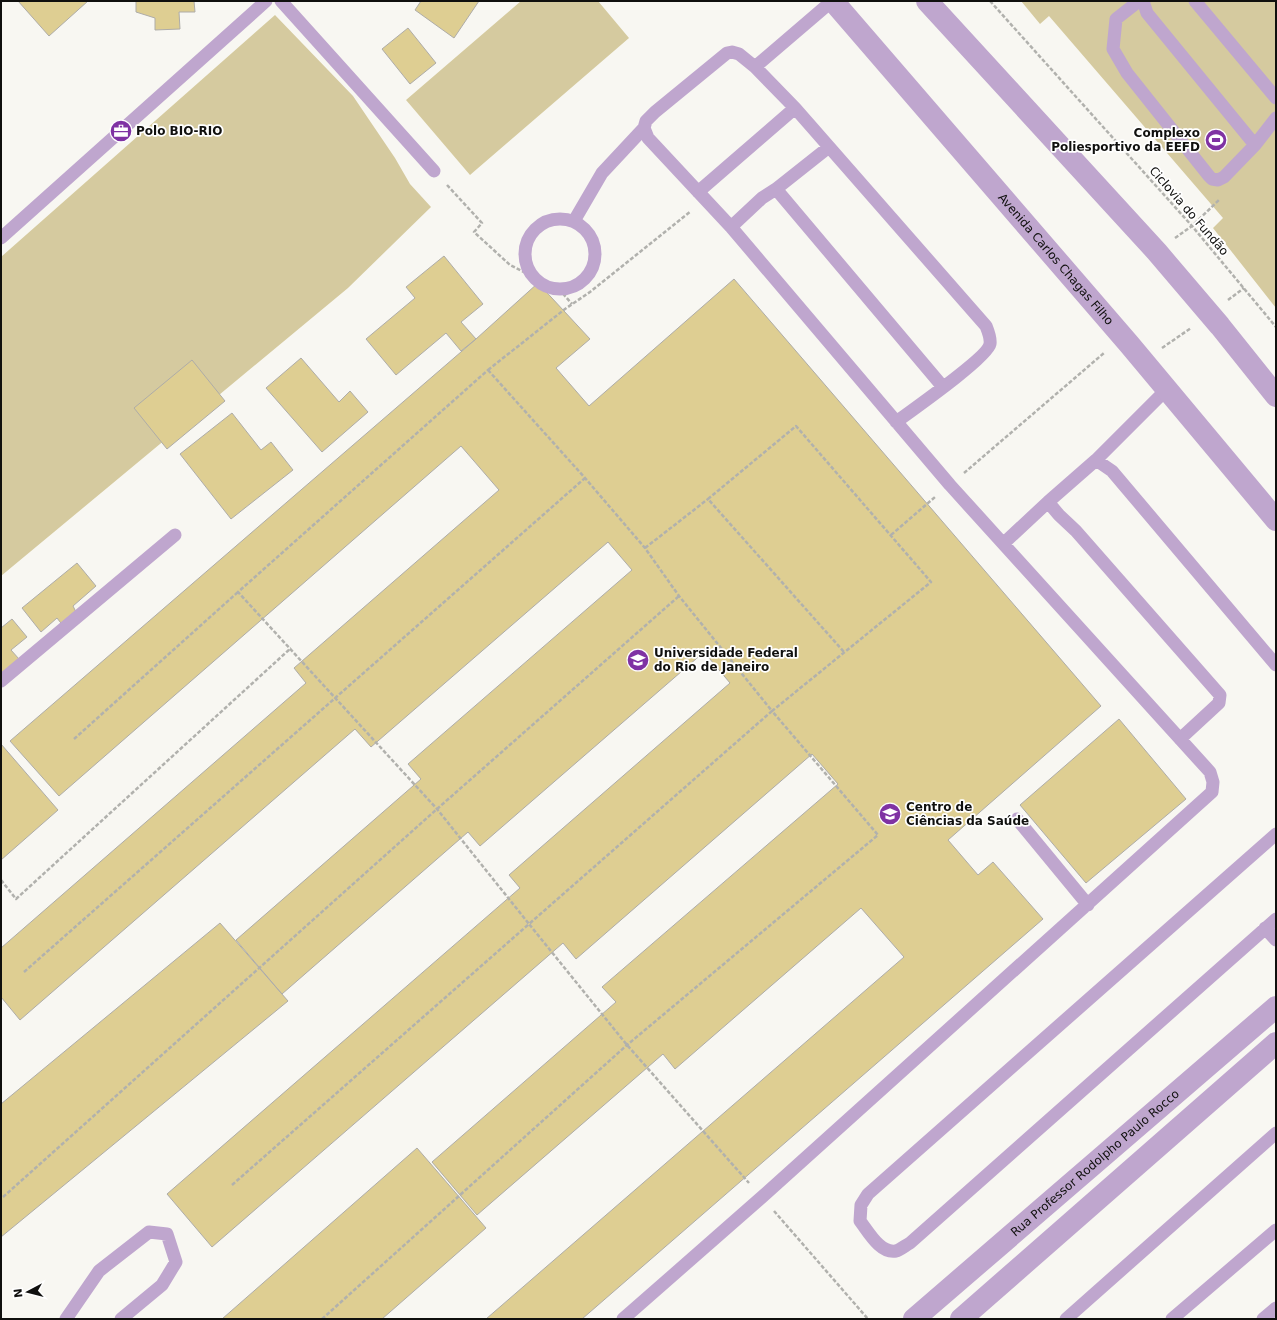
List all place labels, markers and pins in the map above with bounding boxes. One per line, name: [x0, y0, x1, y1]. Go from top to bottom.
office icon: Polo BIO-RIO: [108, 118, 134, 144]
place label: Polo BIO-RIO: [136, 124, 223, 138]
place label: Complexo Poliesportivo da EEFD: [1051, 126, 1200, 154]
sports icon: Complexo Poliesportivo da EEFD: [1203, 127, 1229, 153]
place label: Universidade Federal do Rio de Janeiro: [654, 646, 798, 674]
school or university icon: Universidade Federal do Rio de Janeiro: [625, 647, 651, 673]
place label: Centro de Ciências da Saúde: [906, 800, 1029, 828]
school or university icon: Centro de Ciências da Saúde: [877, 801, 903, 827]

